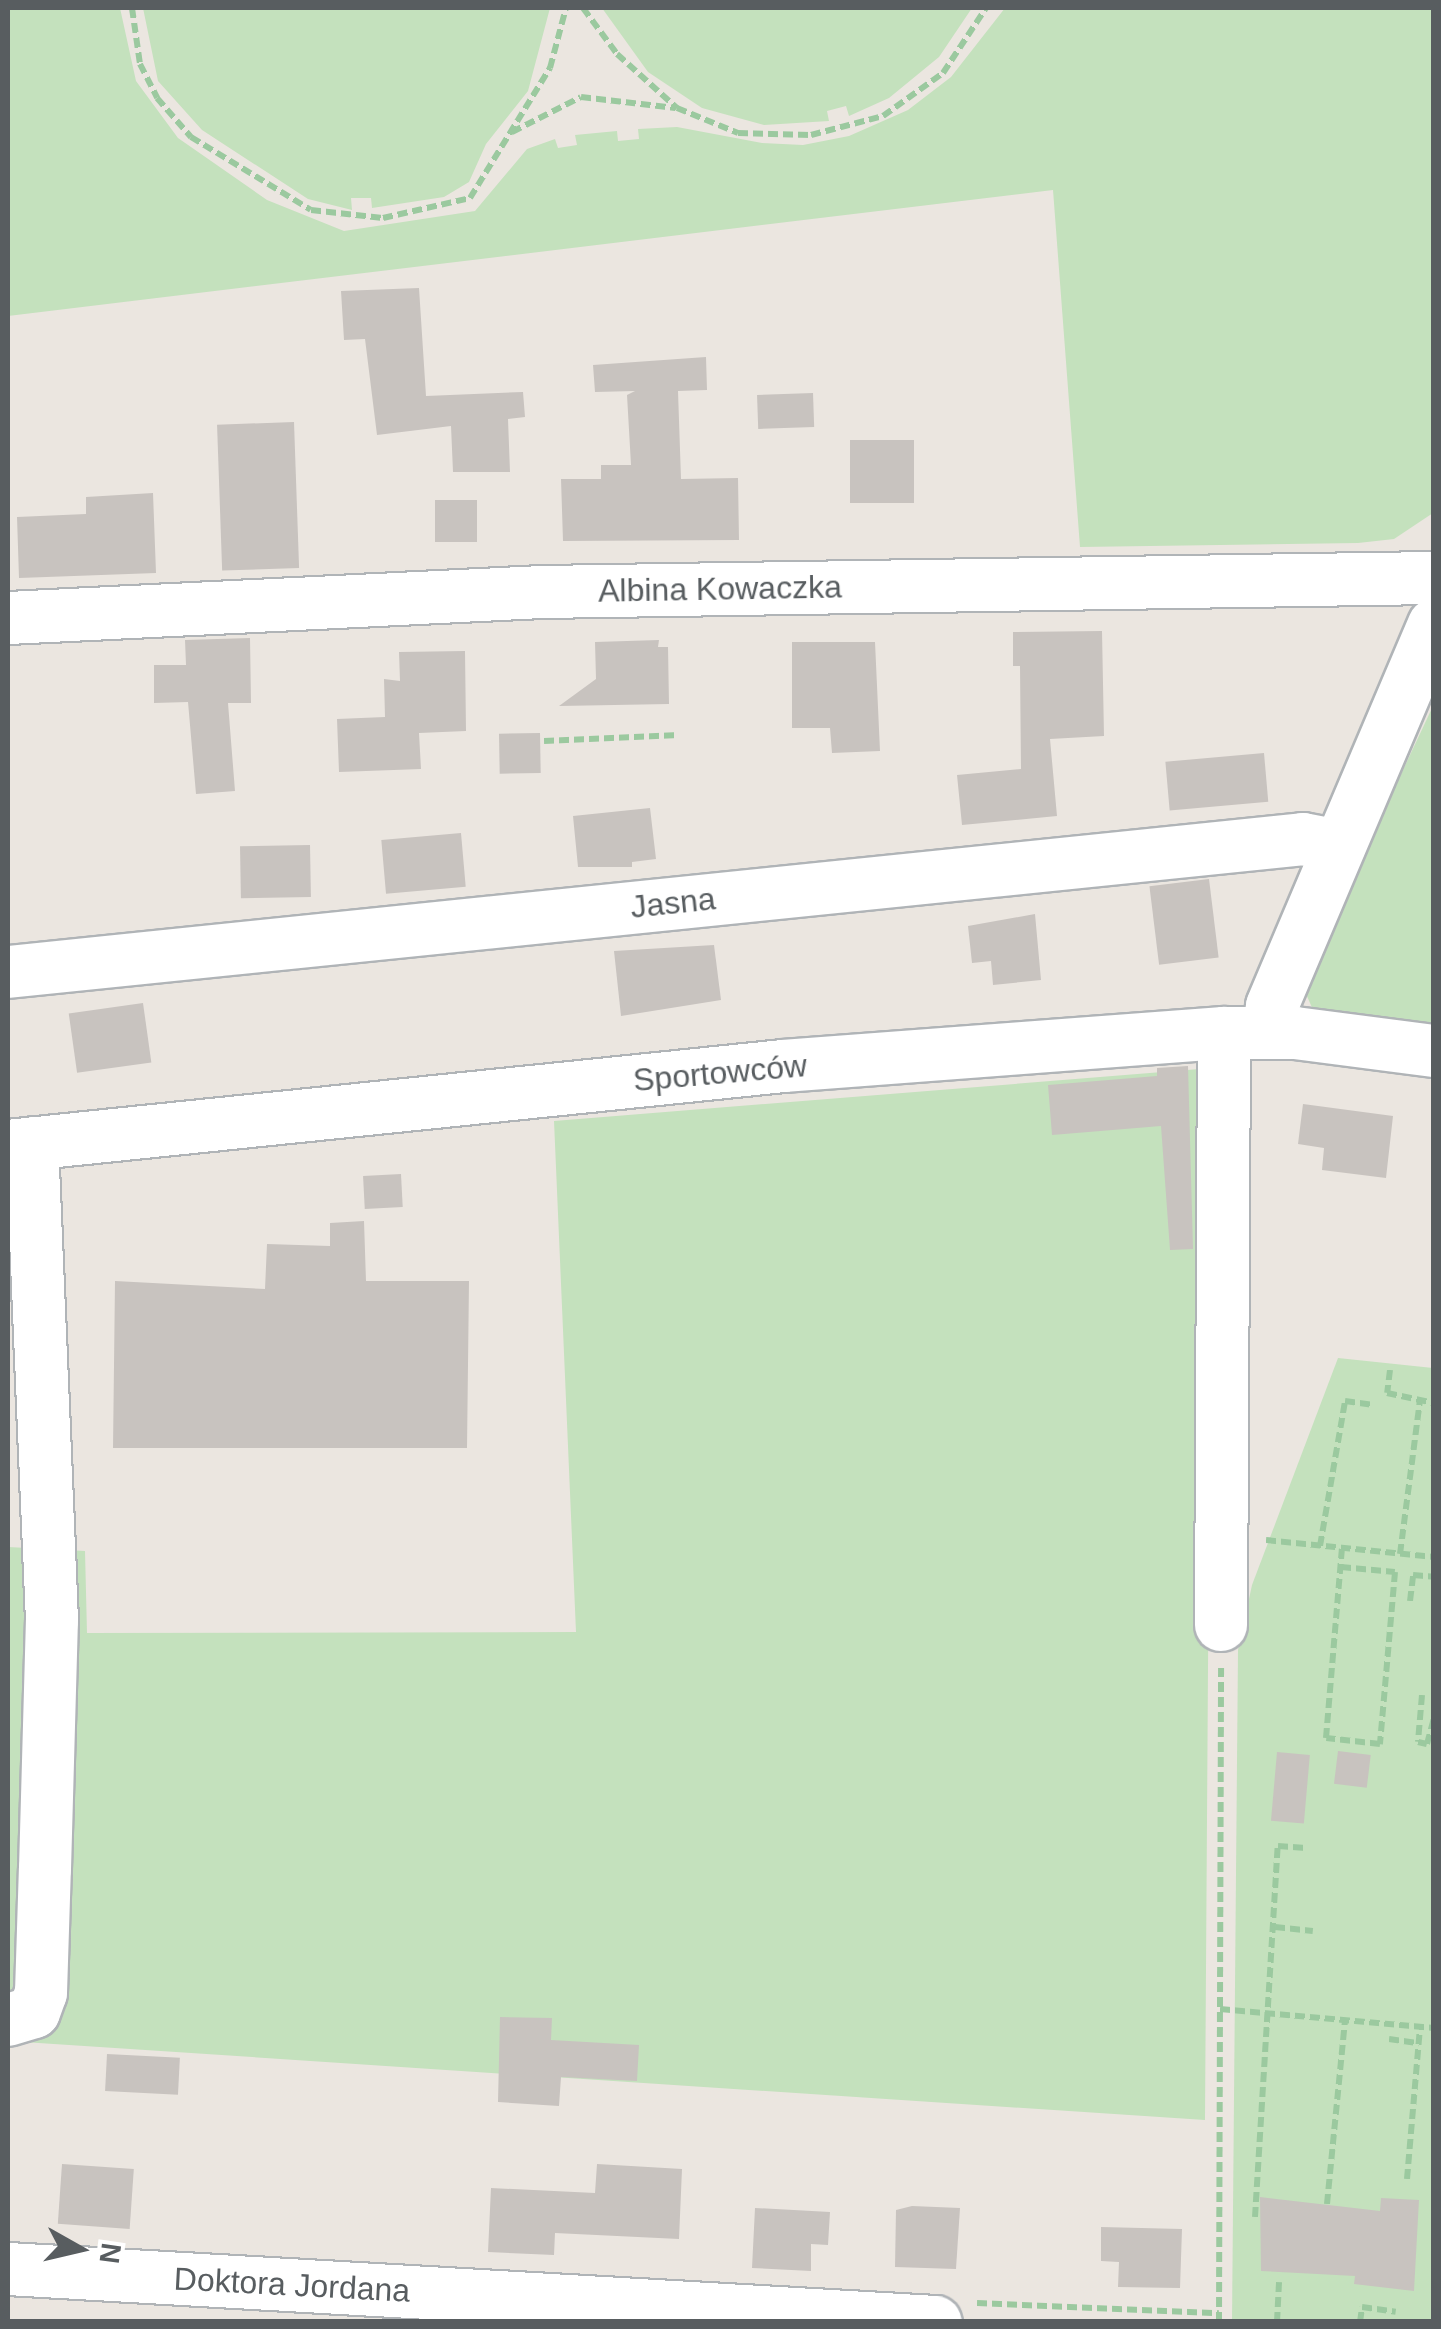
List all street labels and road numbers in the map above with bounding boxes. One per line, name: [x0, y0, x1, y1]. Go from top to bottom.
street label: Albina Kowaczka: [598, 568, 842, 610]
street label: Jasna: [629, 879, 717, 927]
street label: Sportowców: [632, 1046, 808, 1100]
street label: Doktora Jordana: [173, 2260, 411, 2310]

